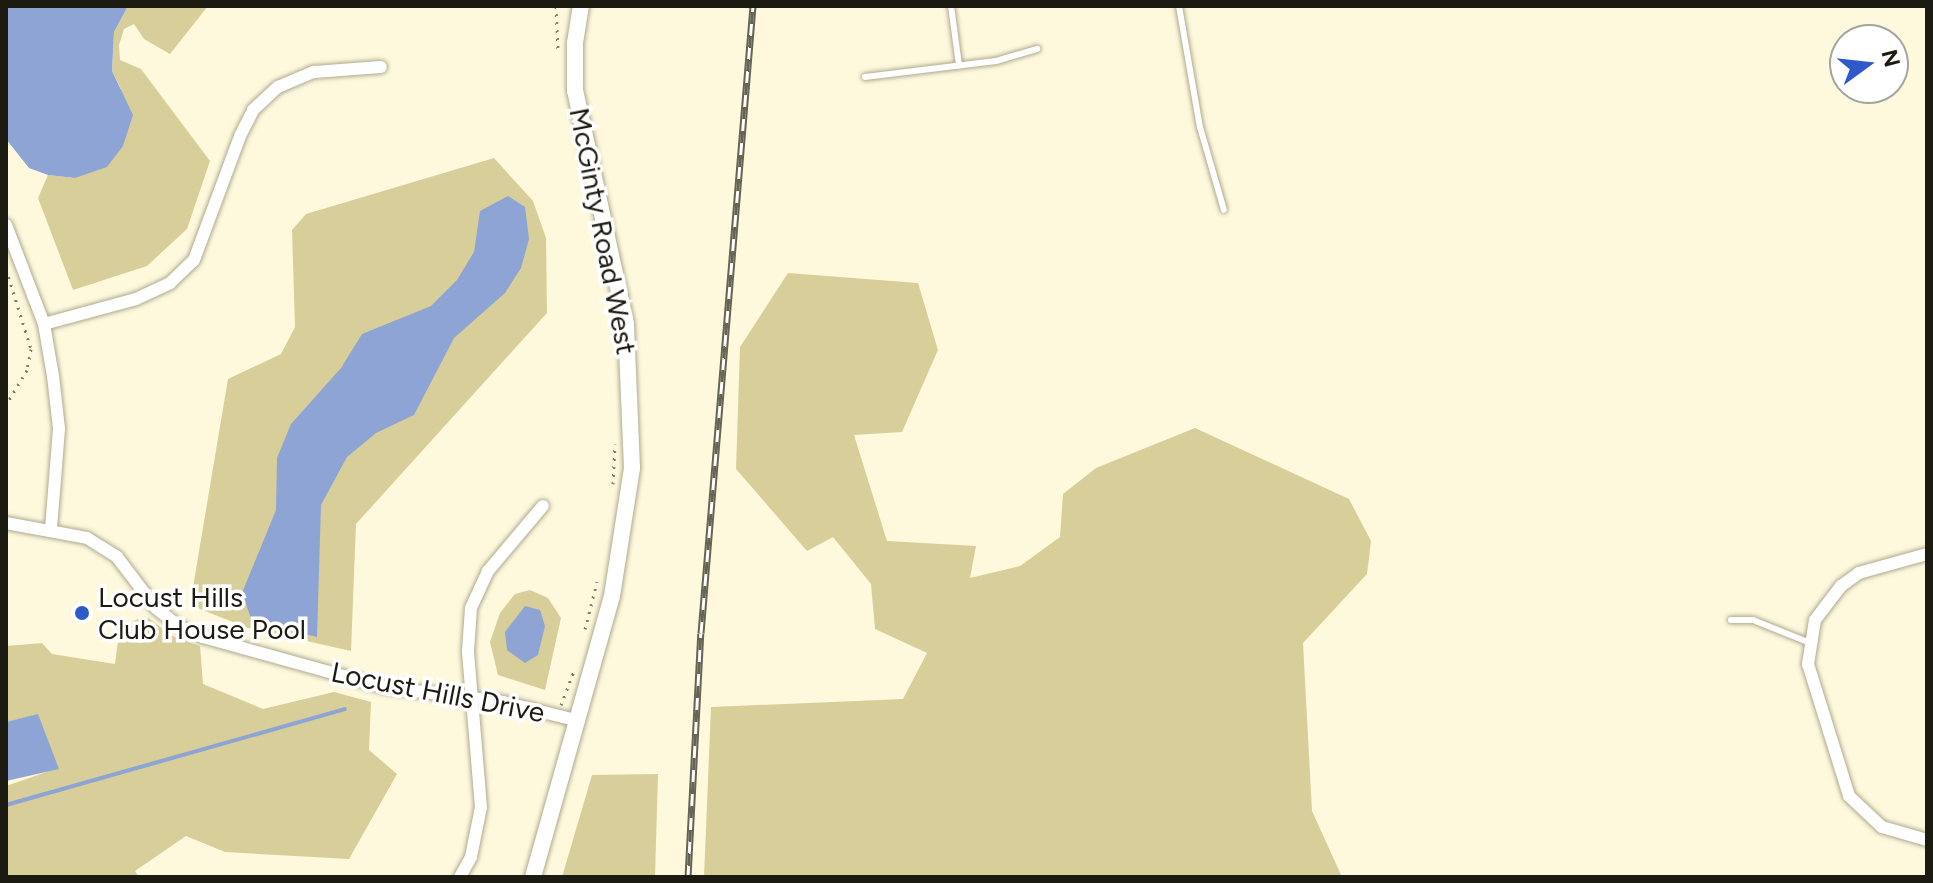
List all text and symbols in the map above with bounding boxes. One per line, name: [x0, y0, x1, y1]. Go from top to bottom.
north arrow: [1829, 24, 1909, 104]
text: N: [1875, 46, 1906, 70]
street label: McGinty Road West: [563, 105, 643, 357]
place label: Locust Hills Club House Pool: [98, 580, 306, 646]
marker: Locust Hills Club House Pool: [73, 604, 91, 622]
street label: Locust Hills Drive: [328, 655, 548, 729]

